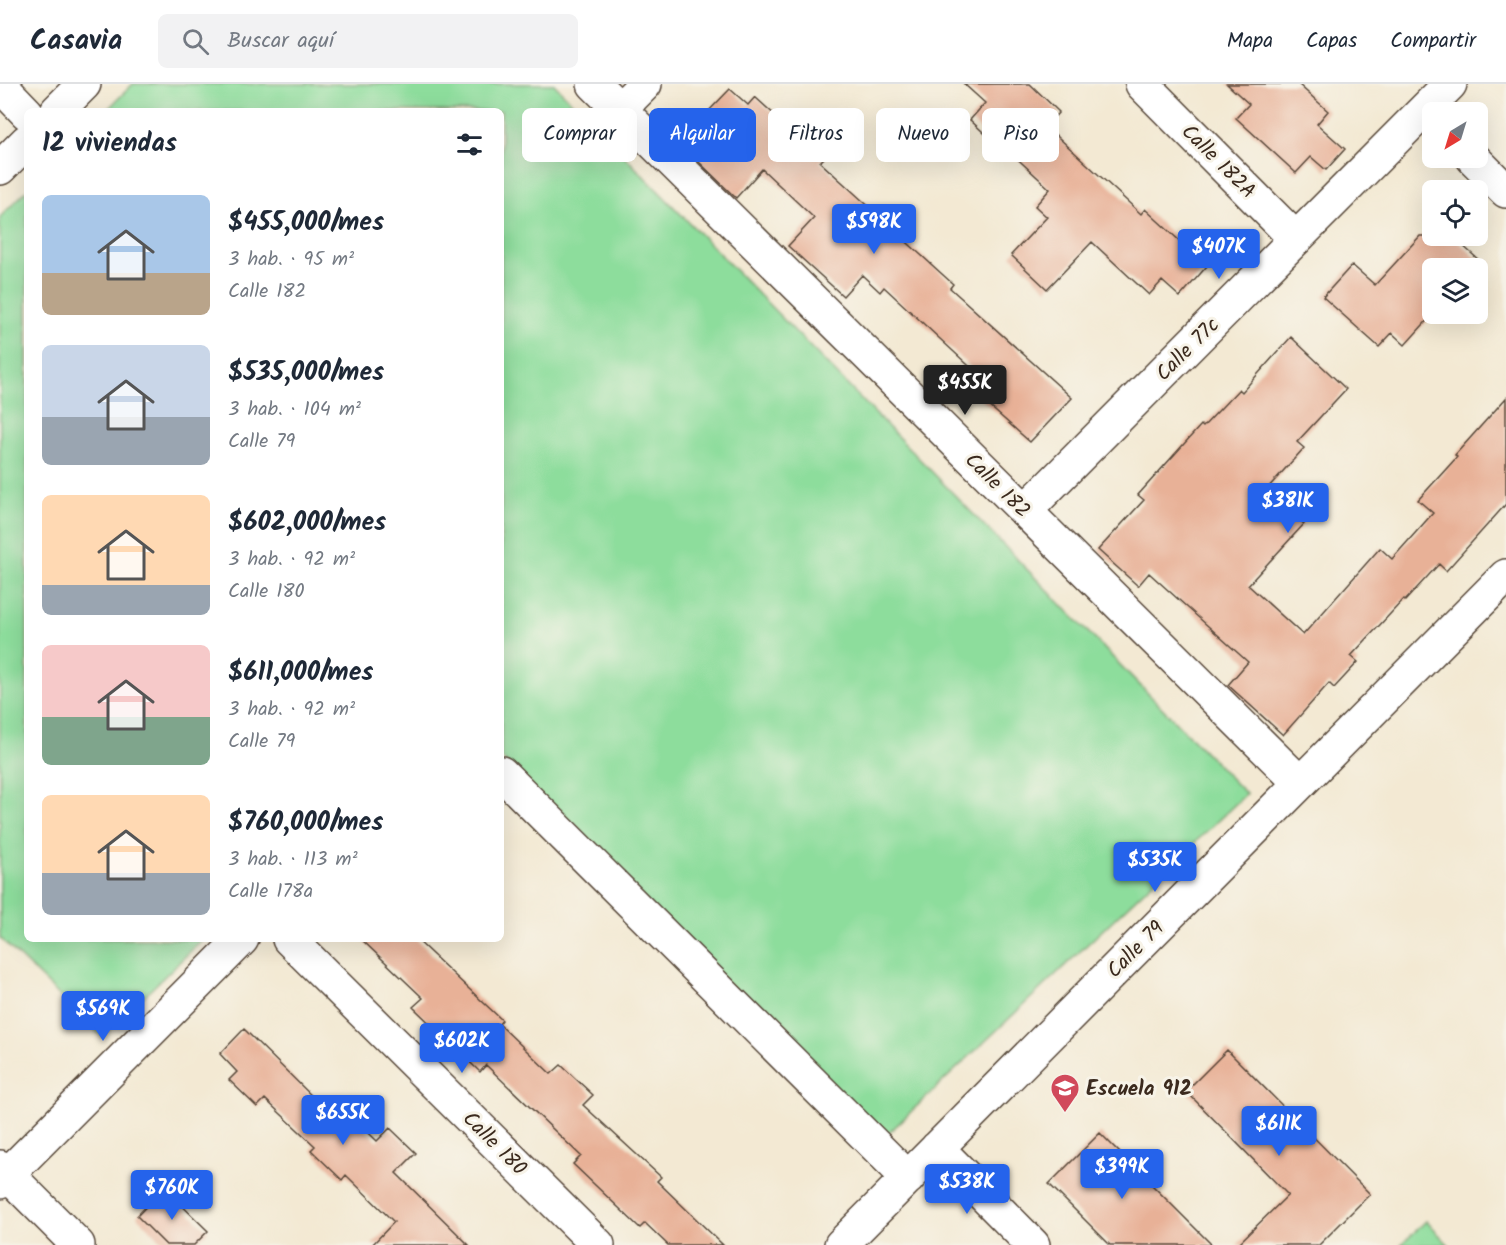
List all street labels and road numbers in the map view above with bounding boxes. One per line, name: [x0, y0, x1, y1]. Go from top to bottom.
street label: Calle 182A: [1173, 117, 1263, 207]
street label: Calle 77c: [1148, 310, 1228, 390]
street label: Calle 182: [956, 445, 1038, 527]
street label: Calle 79: [1099, 913, 1173, 987]
street label: Calle 180: [454, 1104, 534, 1184]

